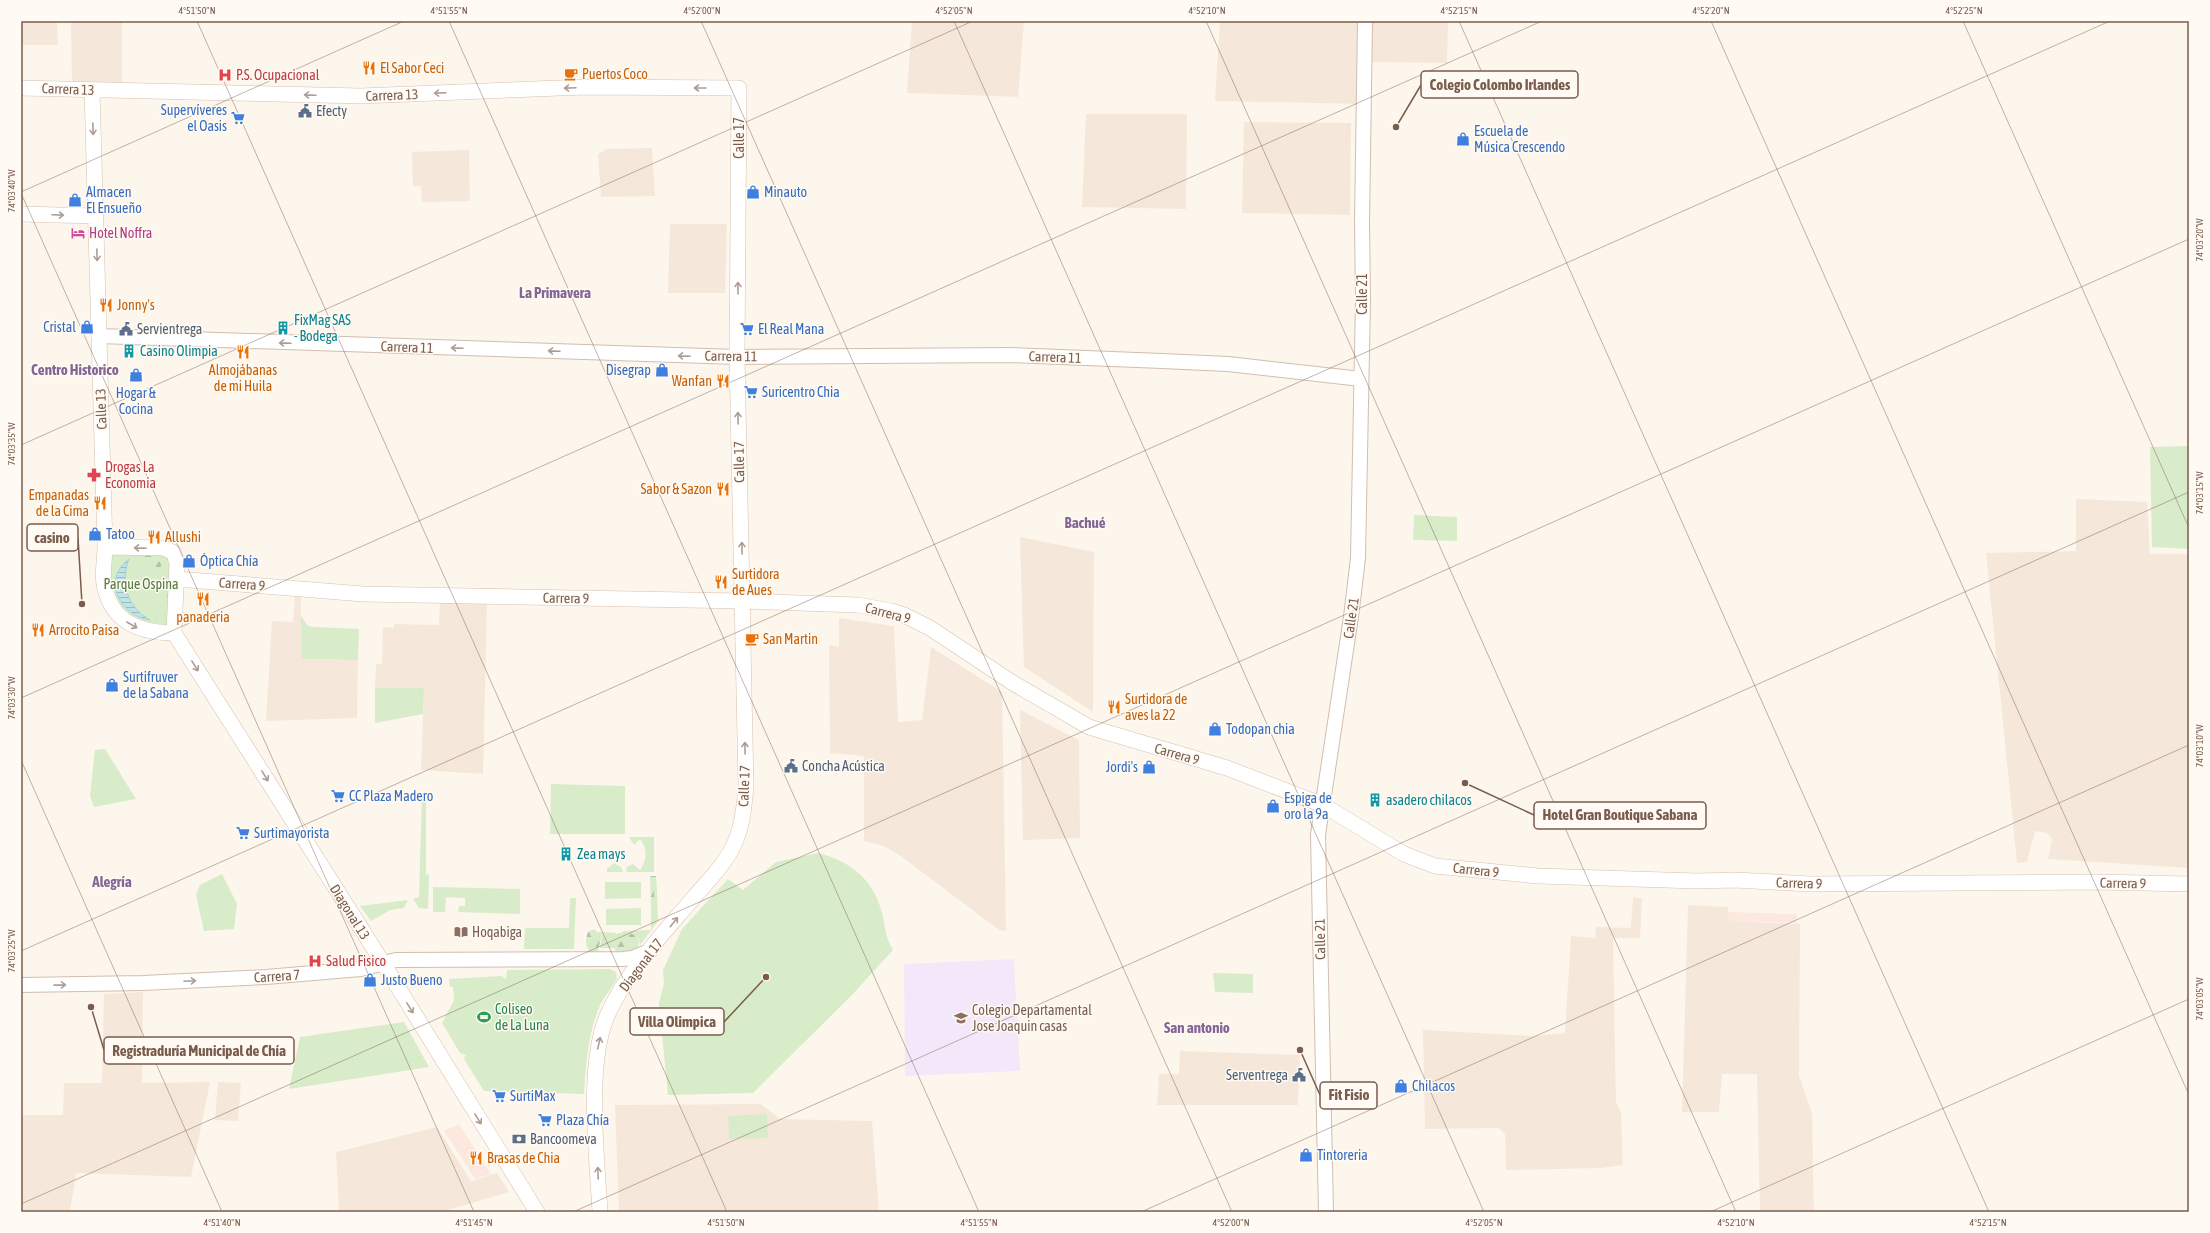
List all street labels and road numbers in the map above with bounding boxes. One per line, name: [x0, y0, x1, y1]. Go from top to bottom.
street label: Carrera 13: [41, 80, 95, 98]
street label: Carrera 13: [365, 86, 419, 104]
street label: Calle 17: [731, 117, 747, 159]
street label: Calle 21: [1354, 273, 1370, 315]
street label: Carrera 11: [380, 338, 434, 356]
street label: Carrera 11: [704, 348, 758, 364]
street label: Carrera 11: [1028, 348, 1082, 366]
street label: Calle 13: [92, 388, 110, 430]
street label: Calle 17: [731, 441, 747, 483]
street label: Carrera 9: [218, 574, 266, 594]
street label: Carrera 9: [543, 590, 589, 606]
street label: Calle 21: [1340, 596, 1362, 640]
street label: Carrera 9: [864, 599, 912, 627]
street label: Carrera 9: [1153, 740, 1201, 768]
street label: Calle 17: [735, 765, 753, 807]
street label: Carrera 9: [1452, 860, 1500, 880]
street label: Carrera 9: [1776, 874, 1822, 892]
street label: Carrera 9: [2100, 875, 2146, 891]
street label: Diagonal 13: [327, 881, 373, 943]
street label: Calle 21: [1312, 918, 1328, 960]
street label: Diagonal 17: [616, 935, 666, 995]
street label: Carrera 7: [253, 966, 301, 986]

